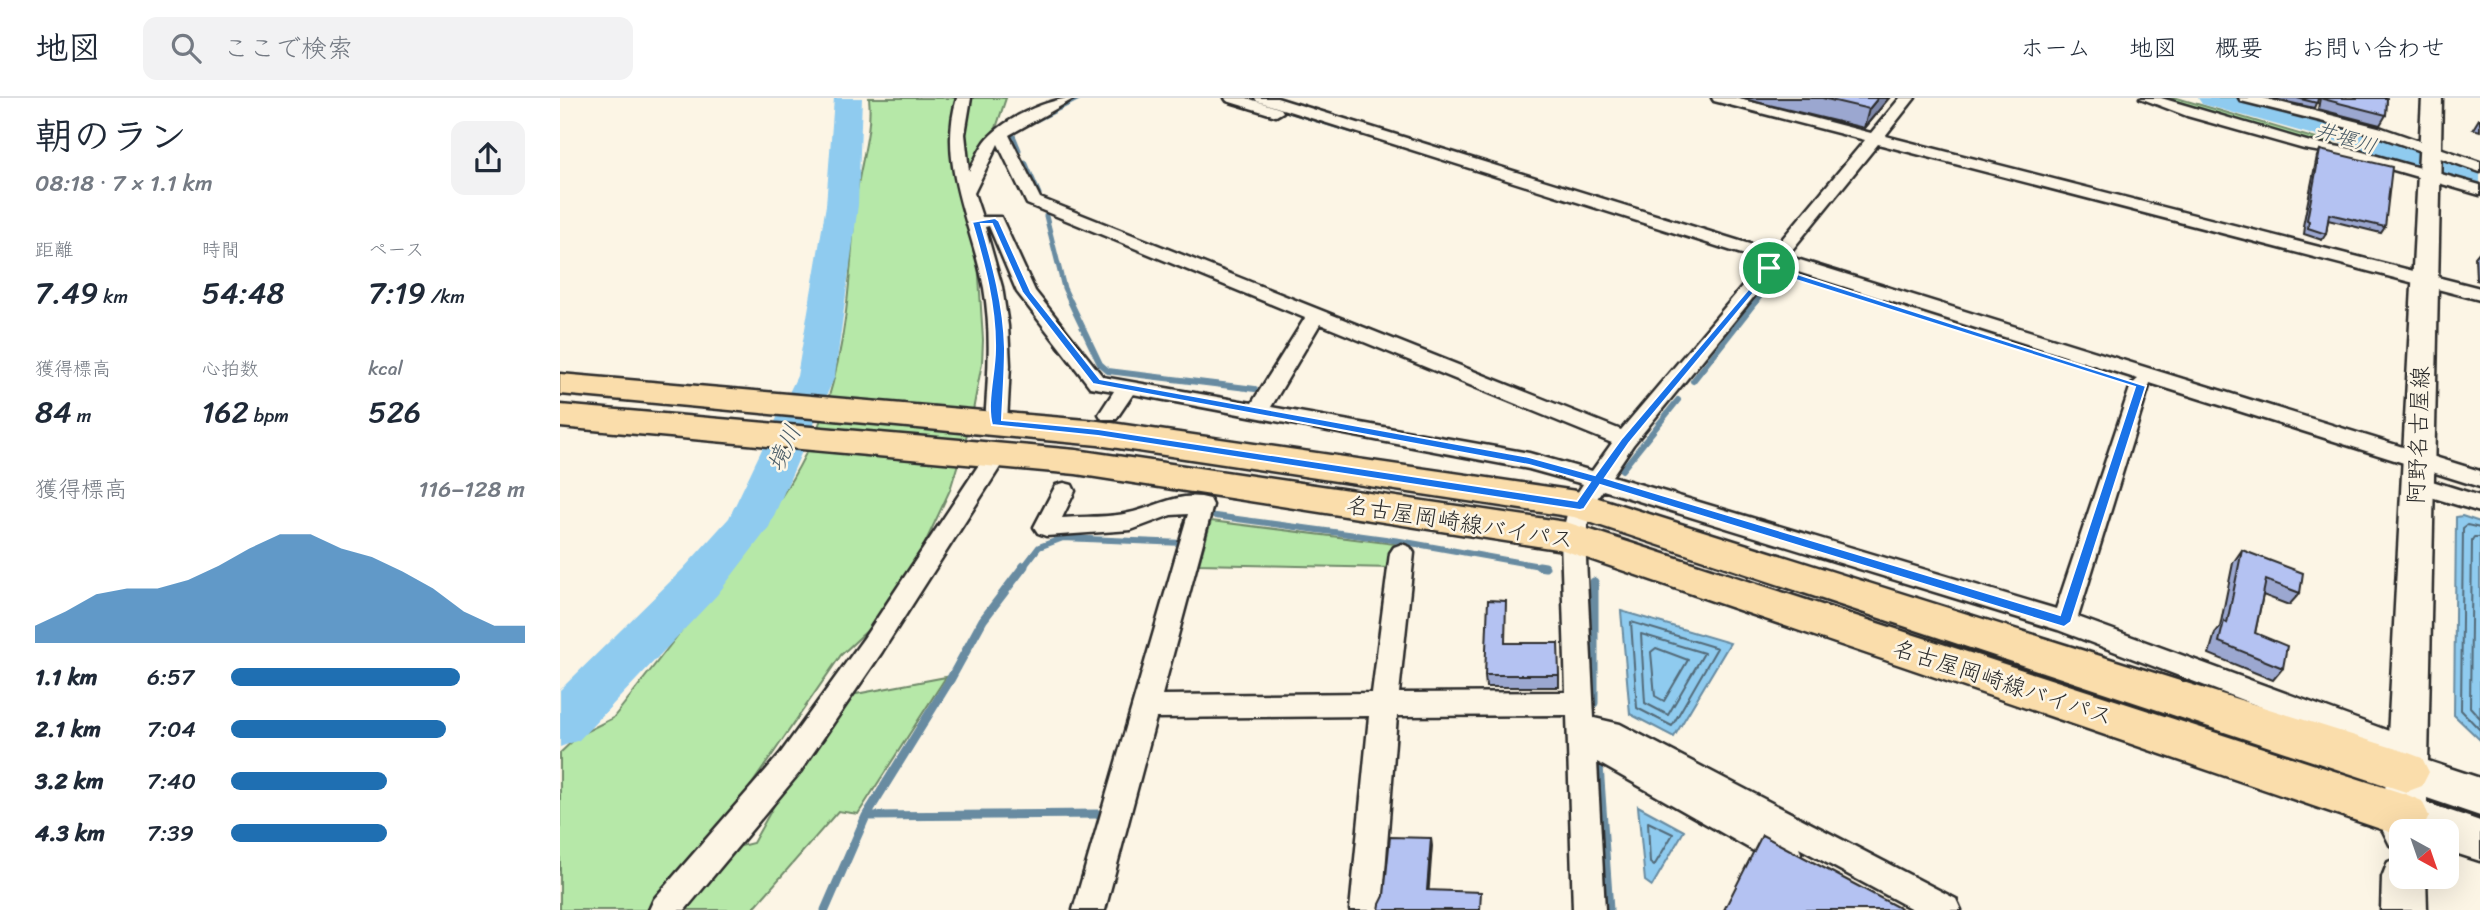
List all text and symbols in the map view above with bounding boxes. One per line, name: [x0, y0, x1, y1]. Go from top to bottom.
search box: [143, 17, 633, 80]
text: 地図: [35, 19, 101, 77]
text: ここで検索: [223, 25, 353, 71]
text: ホーム: [2020, 27, 2091, 69]
text: 地図: [2129, 27, 2177, 69]
text: 概要: [2215, 27, 2263, 69]
text: お問い合わせ: [2301, 27, 2445, 69]
icon: search: [167, 29, 205, 67]
text: 朝のラン: [35, 103, 187, 170]
water label: 井堰川: [2310, 111, 2382, 165]
button: share: [451, 121, 525, 195]
text: 08:18 · 7 × 1.1 km: [35, 163, 213, 204]
text: 距離: [35, 233, 73, 266]
text: 時間: [202, 233, 240, 266]
text: ペース: [368, 233, 424, 266]
pin: [1739, 238, 1799, 298]
icon: arrive: [1750, 249, 1788, 287]
text: 7.49: [35, 266, 98, 320]
text: 54:48: [202, 266, 285, 320]
text: 7:19: [368, 266, 426, 320]
text: km: [98, 280, 128, 313]
text: /km: [426, 280, 465, 313]
text: 獲得標高: [35, 352, 111, 385]
text: 心拍数: [202, 352, 259, 385]
text: kcal: [368, 352, 403, 385]
street label: 阿野名古屋線: [2396, 365, 2441, 505]
text: 84: [35, 385, 72, 439]
text: 162: [202, 385, 249, 439]
text: 526: [368, 385, 421, 439]
text: m: [72, 399, 91, 432]
text: bpm: [249, 399, 289, 432]
water label: 境川: [755, 417, 813, 479]
text: 獲得標高: [35, 469, 127, 510]
text: 116–128 m: [419, 469, 525, 510]
street label: 名古屋岡崎線バイパス: [1343, 484, 1576, 561]
street label: 名古屋岡崎線バイパス: [1887, 628, 2118, 737]
text: 1.1 km: [35, 657, 98, 698]
text: 6:57: [147, 657, 194, 698]
text: 2.1 km: [35, 709, 101, 750]
text: 7:04: [147, 709, 196, 750]
text: 3.2 km: [35, 761, 104, 802]
text: 7:40: [147, 761, 196, 802]
text: 4.3 km: [35, 813, 105, 854]
text: 7:39: [147, 813, 194, 854]
north arrow: [2389, 819, 2459, 889]
map controls: [2389, 819, 2459, 889]

